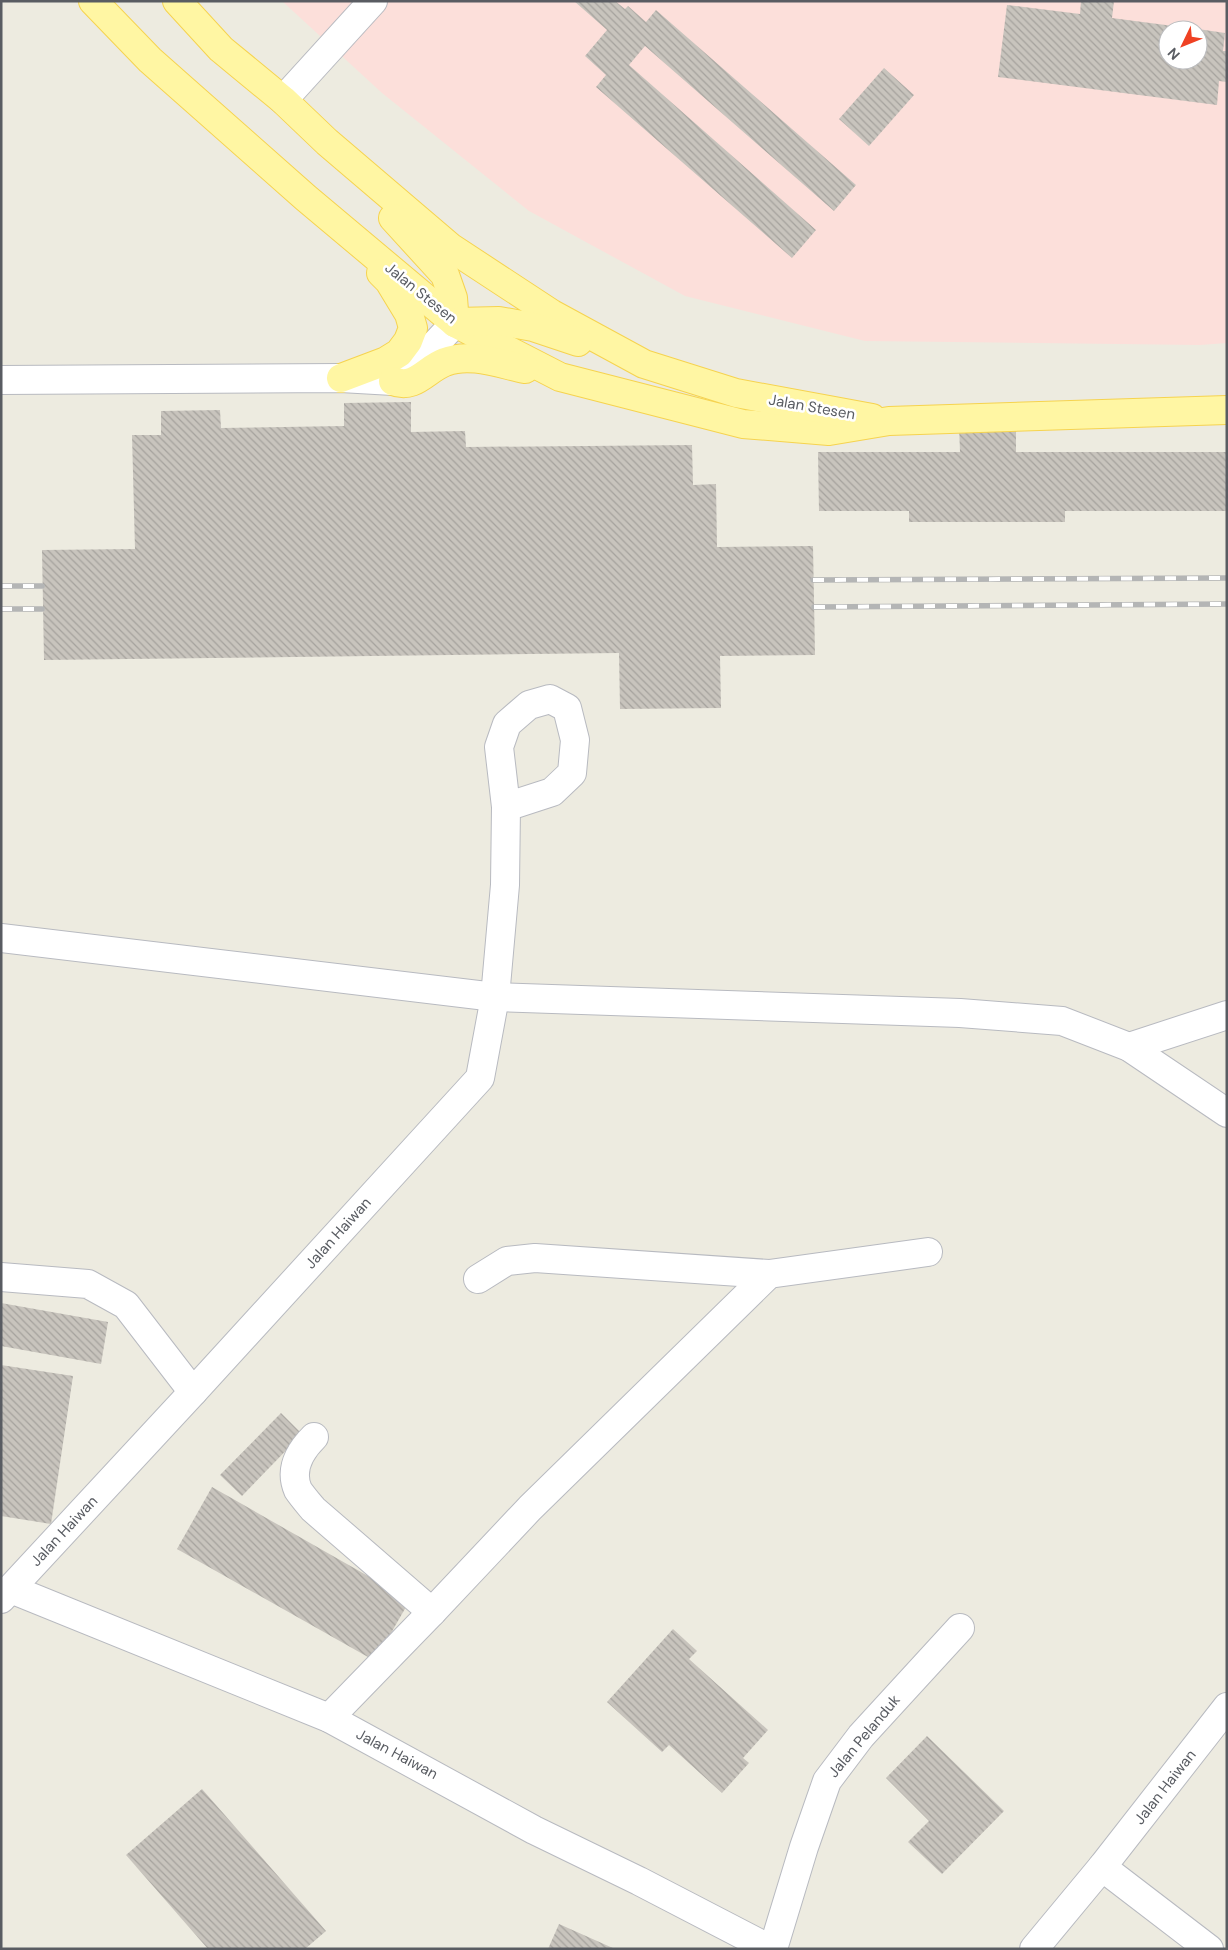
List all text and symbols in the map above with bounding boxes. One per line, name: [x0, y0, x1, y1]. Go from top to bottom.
north arrow: [1158, 20, 1208, 70]
text: N: [1163, 44, 1184, 64]
street label: Jalan Stesen: [381, 258, 461, 328]
street label: Jalan Stesen: [767, 390, 857, 424]
street label: Jalan Haiwan: [301, 1193, 375, 1273]
street label: Jalan Haiwan: [26, 1491, 102, 1571]
street label: Jalan Pelanduk: [823, 1690, 905, 1782]
street label: Jalan Haiwan: [353, 1724, 441, 1784]
street label: Jalan Haiwan: [1130, 1745, 1200, 1829]

